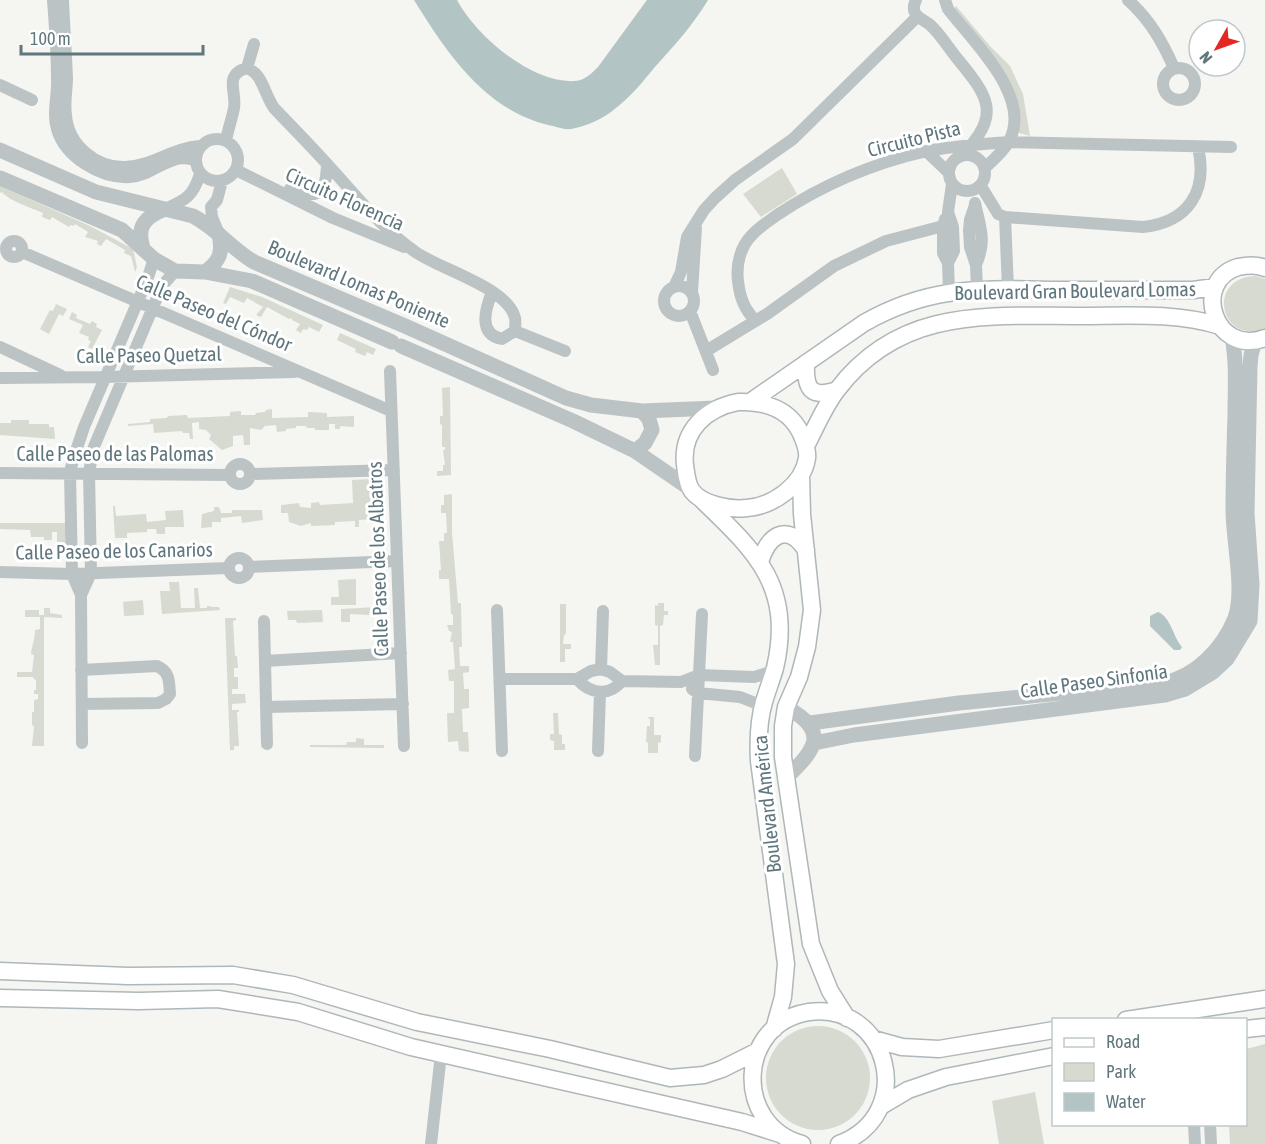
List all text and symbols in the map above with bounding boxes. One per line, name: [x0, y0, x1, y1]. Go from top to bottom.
scale bar: [21, 18, 202, 56]
north arrow: [1187, 18, 1247, 78]
text: 100 m: [30, 28, 71, 49]
text: N: [1196, 48, 1215, 67]
street label: Circuito Pista: [865, 116, 963, 161]
street label: Circuito Florencia: [282, 162, 408, 235]
street label: Boulevard Lomas Poniente: [265, 235, 454, 332]
street label: Calle Paseo del Cóndor: [133, 269, 297, 356]
street label: Boulevard Gran Boulevard Lomas: [954, 277, 1196, 304]
street label: Calle Paseo Quetzal: [76, 342, 223, 367]
street label: Calle Paseo de las Palomas: [16, 442, 214, 465]
street label: Calle Paseo de los Albatros: [363, 461, 392, 657]
street label: Calle Paseo de los Canarios: [15, 537, 213, 564]
street label: Calle Paseo Sinfonía: [1019, 659, 1169, 702]
street label: Boulevard América: [748, 734, 785, 874]
legend: [1052, 1018, 1247, 1126]
text: Road: [1106, 1031, 1140, 1052]
text: Park: [1106, 1061, 1136, 1082]
text: Water: [1106, 1091, 1146, 1112]

